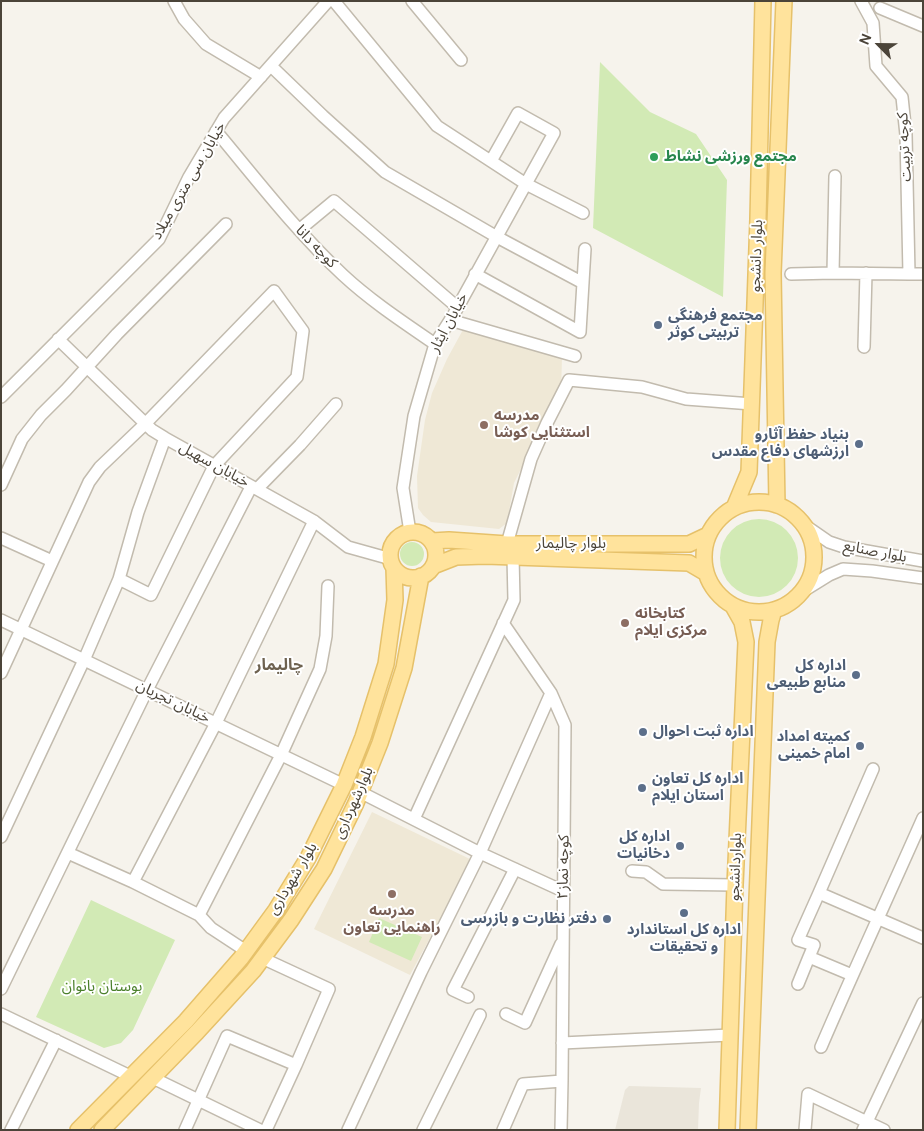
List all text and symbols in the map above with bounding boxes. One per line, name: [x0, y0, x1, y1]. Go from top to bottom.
north arrow: [854, 20, 904, 70]
text: N: [855, 31, 875, 47]
street label: کوچه تربیت: [894, 112, 916, 182]
street label: خیابان سی متری میلاد: [148, 119, 230, 243]
place label: مجتمع ورزشی نشاط: [664, 148, 797, 166]
marker: مجتمع ورزشی نشاط: [648, 151, 660, 163]
street label: بلوار دانشجو: [747, 219, 767, 293]
street label: کوچه دانا: [291, 222, 341, 272]
street label: خیابان ایثار: [426, 290, 472, 356]
place label: مجتمع فرهنگی تربیتی کوثر: [668, 307, 763, 342]
marker: مجتمع فرهنگی تربیتی کوثر: [652, 319, 664, 331]
place label: مدرسه استثنایی کوشا: [494, 407, 590, 442]
marker: مدرسه استثنایی کوشا: [478, 419, 490, 431]
place label: بنیاد حفظ آثارو ارزشهای دفاع مقدس: [712, 426, 849, 461]
street label: خیابان سهیل: [176, 438, 252, 492]
marker: بنیاد حفظ آثارو ارزشهای دفاع مقدس: [853, 438, 865, 450]
street label: بلوار چالیمار: [536, 535, 606, 553]
street label: بلوار صنایع: [842, 537, 908, 567]
place label: کتابخانه مرکزی ایلام: [635, 605, 707, 640]
marker: کتابخانه مرکزی ایلام: [619, 617, 631, 629]
district label: چالیمار: [255, 656, 303, 676]
place label: اداره کل منابع طبیعی: [767, 657, 846, 692]
marker: اداره کل منابع طبیعی: [850, 669, 862, 681]
street label: خیابان تجریان: [133, 676, 213, 728]
place label: اداره ثبت احوال: [653, 723, 753, 741]
marker: اداره ثبت احوال: [637, 726, 649, 738]
place label: کمیته امداد امام خمینی: [776, 728, 850, 763]
marker: کمیته امداد امام خمینی: [854, 740, 866, 752]
street label: بلوارشهرداری: [330, 764, 378, 842]
place label: اداره کل تعاون استان ایلام: [652, 770, 743, 805]
marker: اداره کل تعاون استان ایلام: [636, 782, 648, 794]
place label: اداره کل دخانیات: [617, 828, 670, 863]
street label: بلواردانشجو: [726, 833, 746, 901]
street label: کوچه نماز۲: [554, 835, 574, 899]
street label: بلوار شهرداری: [264, 840, 322, 918]
marker: اداره کل دخانیات: [674, 840, 686, 852]
marker: مدرسه راهنمایی تعاون: [386, 888, 398, 900]
place label: مدرسه راهنمایی تعاون: [343, 902, 441, 937]
marker: اداره کل استاندارد و تحقیقات: [678, 907, 690, 919]
place label: دفتر نظارت و بازرسی: [461, 910, 597, 928]
marker: دفتر نظارت و بازرسی: [601, 913, 613, 925]
place label: اداره کل استاندارد و تحقیقات: [627, 921, 741, 956]
park label: بوستان بانوان: [62, 978, 142, 996]

